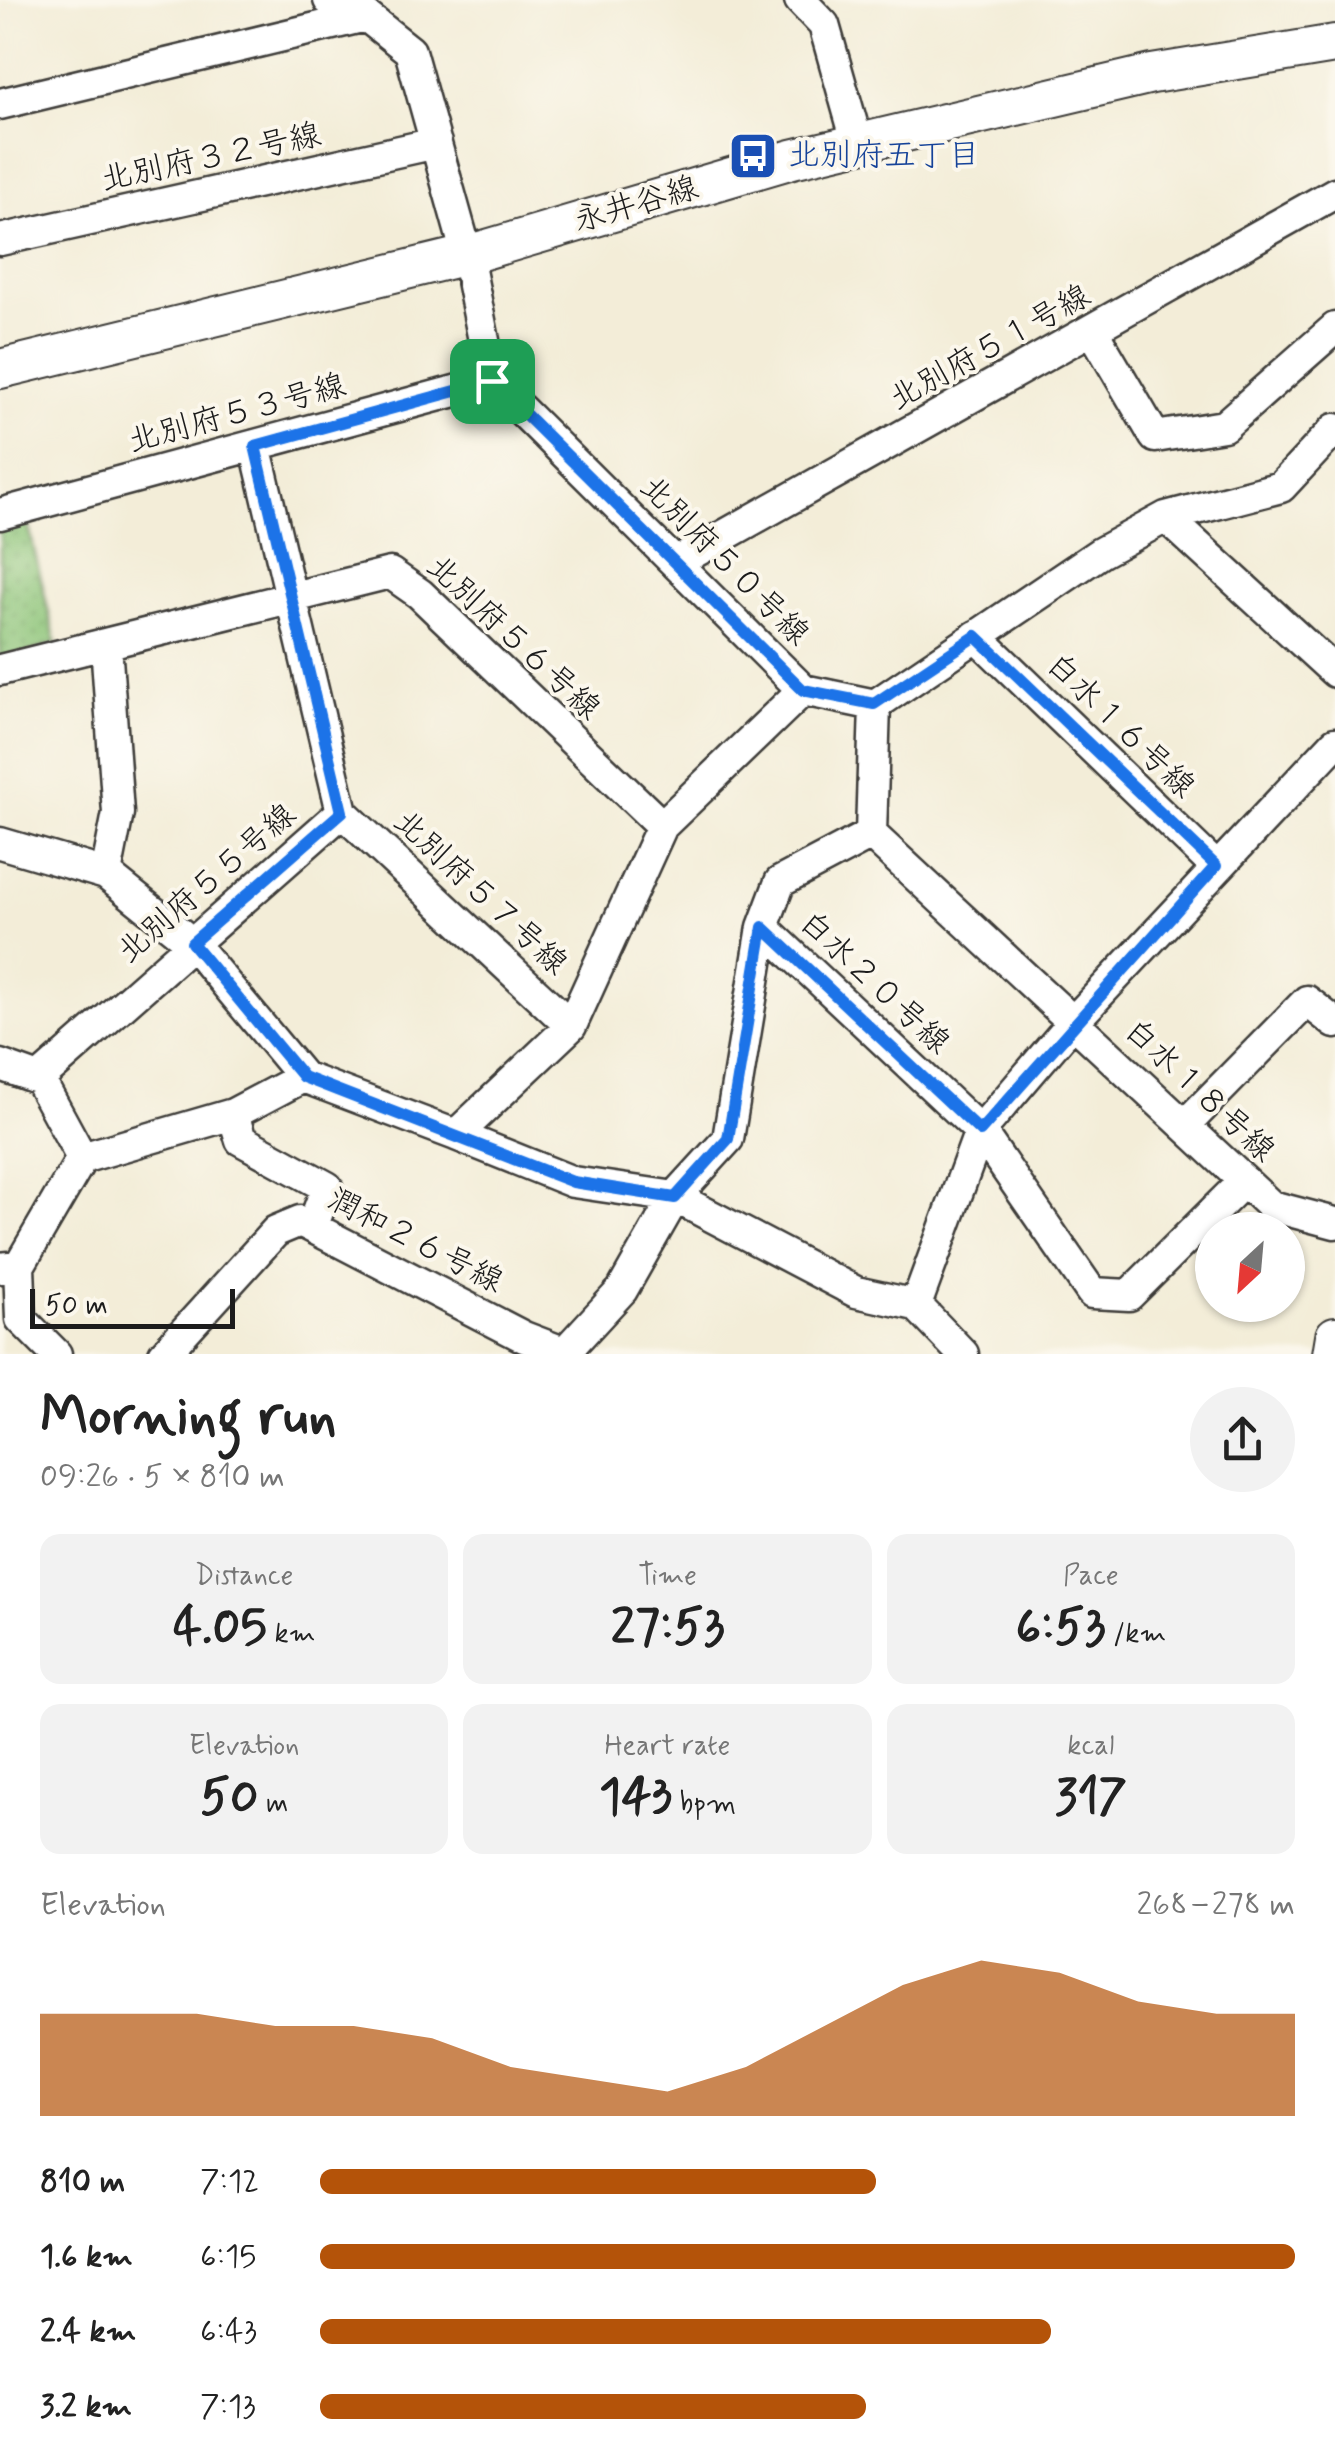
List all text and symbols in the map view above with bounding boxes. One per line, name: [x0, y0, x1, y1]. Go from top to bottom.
street label: 北別府３２号線: [97, 114, 325, 202]
bus stop icon: 北別府五丁目: [727, 130, 779, 182]
place label: 北別府五丁目: [788, 135, 980, 177]
street label: 永井谷線: [569, 167, 703, 243]
street label: 北別府５１号線: [882, 275, 1098, 421]
pin: [450, 339, 535, 424]
icon: arrive: [465, 354, 520, 409]
street label: 北別府５３号線: [123, 365, 351, 463]
street label: 北別府５０号線: [630, 467, 818, 655]
street label: 北別府５６号線: [417, 546, 609, 730]
street label: 白水１６号線: [1036, 644, 1204, 808]
street label: 北別府５５号線: [109, 795, 305, 973]
street label: 北別府５７号線: [384, 801, 576, 985]
street label: 白水２０号線: [789, 902, 959, 1064]
street label: 白水１８号線: [1114, 1010, 1284, 1172]
street label: 潤和２６号線: [320, 1179, 510, 1303]
north arrow: [1195, 1212, 1305, 1322]
map controls: [1195, 1212, 1305, 1322]
scale bar: [30, 1284, 235, 1328]
text: 50 m: [45, 1288, 108, 1325]
text: Morning run: [40, 1382, 337, 1454]
button: share: [1190, 1387, 1295, 1492]
text: 09:26 · 5 × 810 m: [40, 1456, 285, 1498]
text: Distance: [195, 1558, 293, 1595]
text: Time: [638, 1558, 697, 1595]
text: Pace: [1063, 1558, 1119, 1595]
text: 4.05: [173, 1595, 267, 1661]
text: 27:53: [610, 1595, 725, 1661]
text: 6:53: [1015, 1595, 1106, 1661]
text: km: [267, 1616, 315, 1653]
text: /km: [1106, 1616, 1166, 1653]
text: Elevation: [189, 1728, 299, 1765]
text: Heart rate: [605, 1728, 730, 1765]
text: kcal: [1067, 1728, 1114, 1765]
text: 50: [200, 1765, 259, 1831]
text: 143: [599, 1765, 672, 1831]
text: 317: [1055, 1765, 1127, 1831]
text: m: [259, 1786, 288, 1823]
text: bpm: [672, 1786, 736, 1823]
text: Elevation: [40, 1884, 166, 1926]
text: 268–278 m: [1137, 1884, 1295, 1926]
text: 810 m: [40, 2161, 125, 2203]
text: 7:12: [200, 2161, 259, 2203]
text: 1.6 km: [40, 2236, 133, 2278]
text: 6:15: [200, 2236, 256, 2278]
text: 2.4 km: [40, 2311, 136, 2353]
text: 6:43: [200, 2311, 257, 2353]
text: 3.2 km: [40, 2386, 132, 2428]
text: 7:13: [200, 2386, 256, 2428]

